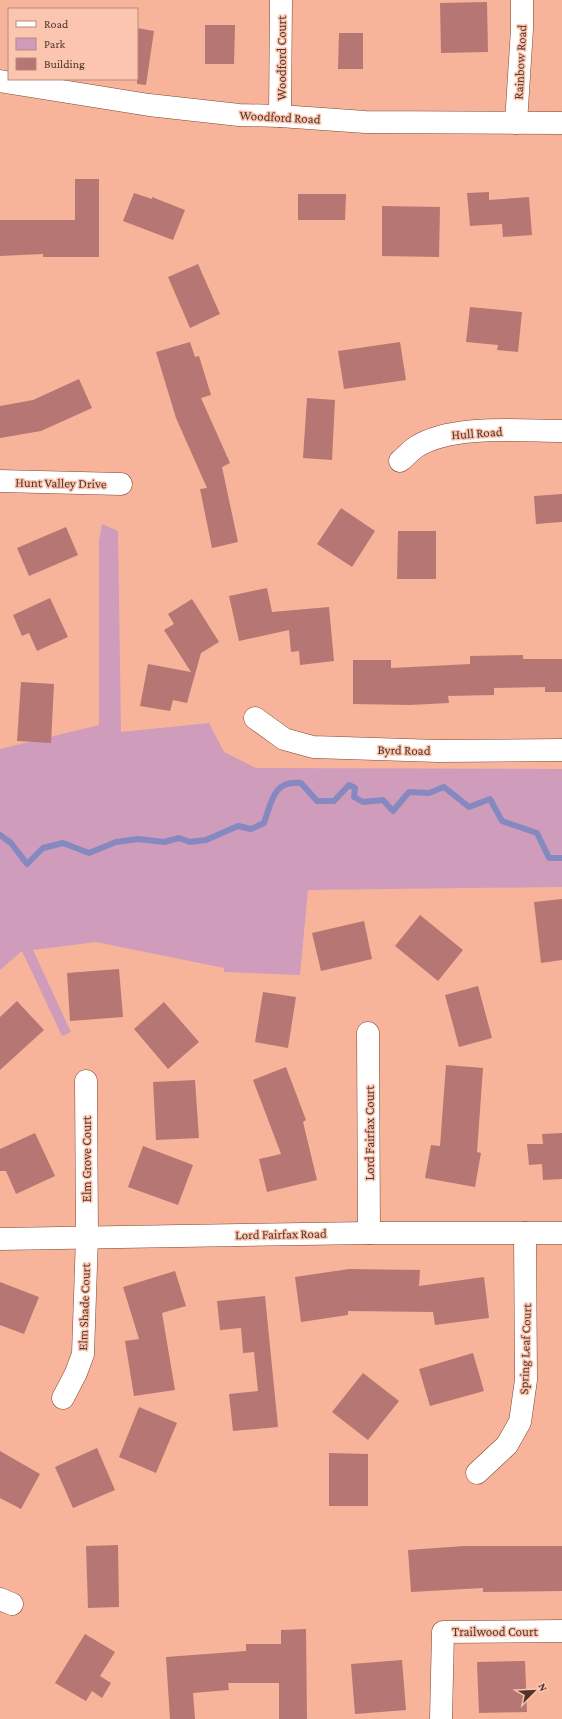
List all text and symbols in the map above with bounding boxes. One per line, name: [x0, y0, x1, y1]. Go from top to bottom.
legend: [8, 8, 138, 80]
street label: Woodford Court: [274, 15, 289, 100]
text: Road: [44, 17, 69, 31]
street label: Rainbow Road: [511, 24, 529, 100]
text: Park: [44, 37, 66, 51]
text: Building: [44, 57, 85, 71]
street label: Woodford Road: [239, 107, 321, 127]
street label: Hull Road: [451, 424, 503, 442]
street label: Hunt Valley Drive: [15, 475, 107, 491]
street label: Byrd Road: [377, 742, 431, 758]
street label: Lord Fairfax Court: [362, 1085, 377, 1181]
street label: Elm Grove Court: [79, 1115, 94, 1202]
street label: Lord Fairfax Road: [235, 1226, 327, 1242]
street label: Elm Shade Court: [75, 1262, 93, 1351]
street label: Spring Leaf Court: [516, 1303, 534, 1395]
street label: Trailwood Court: [452, 1624, 539, 1639]
north arrow: [514, 1671, 554, 1711]
text: N: [536, 1681, 550, 1693]

